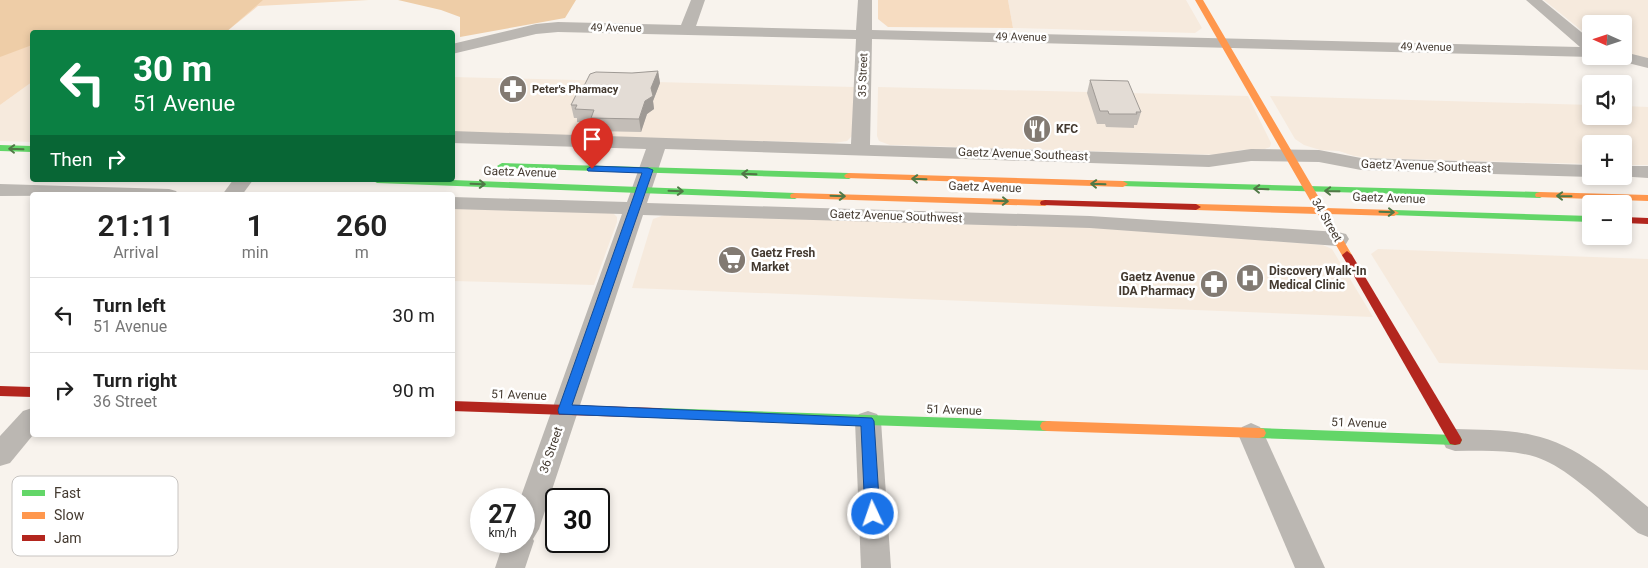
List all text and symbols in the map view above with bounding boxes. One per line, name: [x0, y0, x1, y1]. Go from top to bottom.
north arrow: [1582, 15, 1632, 65]
map controls: [1582, 15, 1632, 245]
street label: 49 Avenue: [590, 21, 642, 35]
street label: 49 Avenue: [995, 30, 1047, 44]
street label: 49 Avenue: [1400, 40, 1452, 54]
text: 30 m: [133, 49, 212, 90]
icon: left: [50, 50, 115, 115]
street label: 35 Street: [856, 52, 870, 97]
pharmacy icon: Peter's Pharmacy: [498, 74, 528, 104]
button: sound: [1582, 75, 1632, 125]
place label: Peter's Pharmacy: [532, 83, 619, 96]
text: 51 Avenue: [133, 91, 235, 116]
restaurant icon: KFC: [1022, 114, 1052, 144]
pin: [571, 118, 613, 169]
place label: KFC: [1056, 122, 1078, 136]
icon: arrive: [578, 125, 606, 153]
button: +: [1582, 135, 1632, 185]
one-way arrow: [9, 144, 25, 153]
icon: right: [102, 145, 130, 173]
street label: Gaetz Avenue Southeast: [958, 145, 1088, 163]
text: Then: [50, 148, 92, 171]
street label: Gaetz Avenue Southeast: [1361, 157, 1491, 175]
street label: Gaetz Avenue: [483, 164, 557, 180]
one-way arrow: [742, 169, 758, 178]
one-way arrow: [911, 174, 927, 183]
one-way arrow: [470, 179, 486, 189]
street label: Gaetz Avenue: [948, 179, 1022, 195]
one-way arrow: [1091, 179, 1107, 189]
one-way arrow: [1253, 184, 1269, 193]
one-way arrow: [1324, 186, 1340, 195]
one-way arrow: [668, 187, 684, 196]
street label: Gaetz Avenue: [1352, 190, 1426, 206]
one-way arrow: [1557, 191, 1573, 201]
one-way arrow: [830, 192, 846, 201]
button: −: [1582, 195, 1632, 245]
one-way arrow: [992, 196, 1008, 206]
street label: 34 Street: [1309, 196, 1345, 244]
street label: Gaetz Avenue Southwest: [829, 207, 963, 225]
one-way arrow: [1379, 207, 1395, 217]
text: 21:11: [98, 208, 174, 243]
text: 1: [247, 208, 264, 243]
text: 260: [336, 208, 387, 243]
text: Arrival: [113, 243, 159, 262]
text: min: [242, 243, 269, 262]
text: m: [355, 243, 369, 262]
supermarket icon: Gaetz Fresh Market: [717, 245, 747, 275]
place label: Gaetz Fresh Market: [751, 246, 816, 274]
hospital icon: Discovery Walk-In Medical Clinic: [1235, 263, 1265, 293]
place label: Discovery Walk-In Medical Clinic: [1269, 264, 1367, 292]
pharmacy icon: Gaetz Avenue IDA Pharmacy: [1199, 269, 1229, 299]
place label: Gaetz Avenue IDA Pharmacy: [1118, 270, 1196, 298]
text: Turn left: [93, 294, 166, 317]
icon: left: [50, 301, 78, 329]
text: 30 m: [392, 304, 435, 327]
text: 51 Avenue: [93, 317, 167, 336]
text: Turn right: [93, 369, 177, 392]
icon: right: [50, 376, 78, 404]
text: 90 m: [392, 379, 435, 402]
street label: 51 Avenue: [491, 387, 547, 403]
text: 36 Street: [93, 392, 157, 411]
street label: 51 Avenue: [926, 402, 982, 418]
street label: 51 Avenue: [1331, 415, 1387, 431]
street label: 36 Street: [537, 425, 565, 475]
legend: [12, 476, 178, 556]
text: Fast: [54, 485, 81, 501]
position arrow: [846, 487, 898, 539]
speed limit sign: 30: [545, 488, 610, 553]
text: 27: [488, 500, 517, 529]
text: Slow: [54, 507, 85, 523]
text: km/h: [488, 526, 517, 540]
text: Jam: [54, 530, 82, 546]

